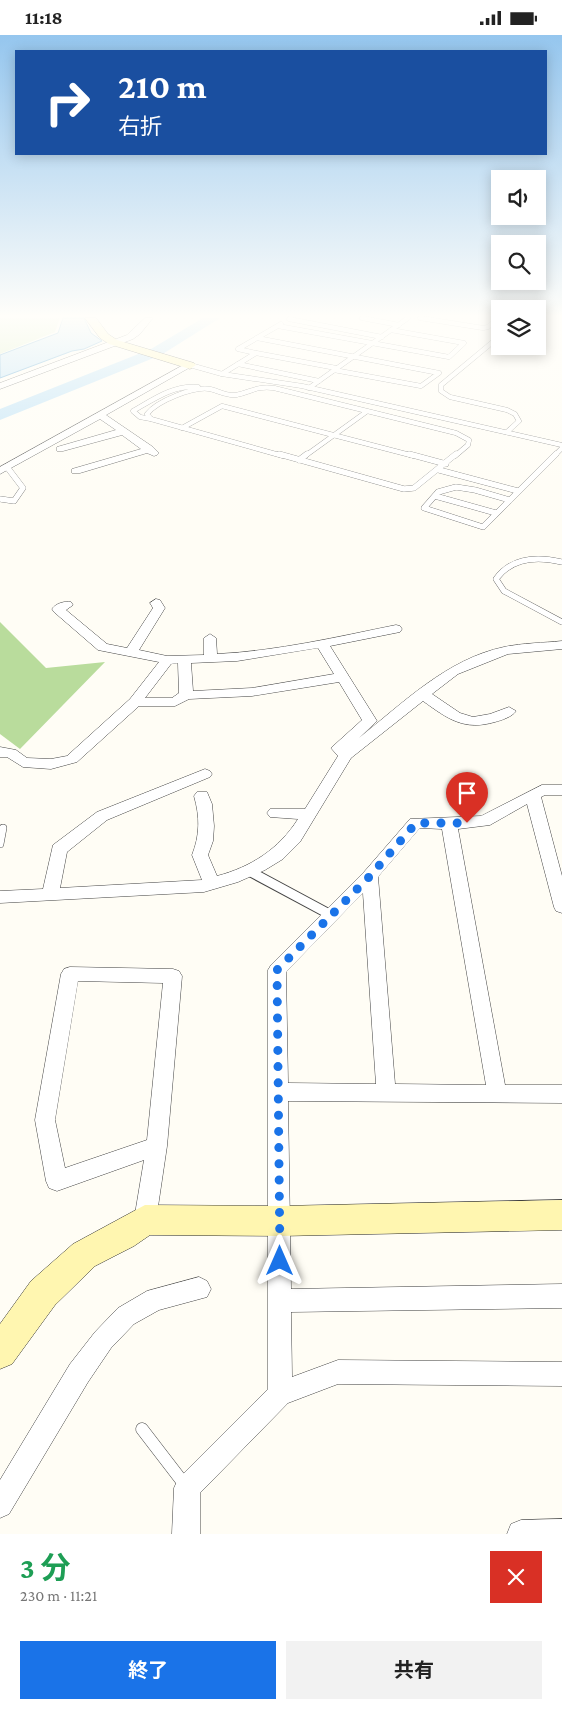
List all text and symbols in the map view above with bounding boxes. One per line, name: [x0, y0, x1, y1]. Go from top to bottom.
text: 11:18: [25, 7, 63, 28]
text: 210 m: [118, 67, 207, 106]
icon: right: [35, 70, 100, 135]
text: 右折: [118, 114, 162, 139]
map controls: [491, 170, 546, 355]
button: sound: [491, 170, 546, 225]
button: search: [491, 235, 546, 290]
button: layers: [491, 300, 546, 355]
pin: [446, 772, 488, 823]
icon: arrive: [453, 779, 481, 807]
position arrow: [253, 1234, 305, 1286]
text: 3 分: [20, 1551, 70, 1584]
button: close: [490, 1551, 542, 1603]
text: 230 m · 11:21: [20, 1587, 97, 1604]
button: 終了: [20, 1641, 276, 1699]
button: 共有: [286, 1641, 542, 1699]

